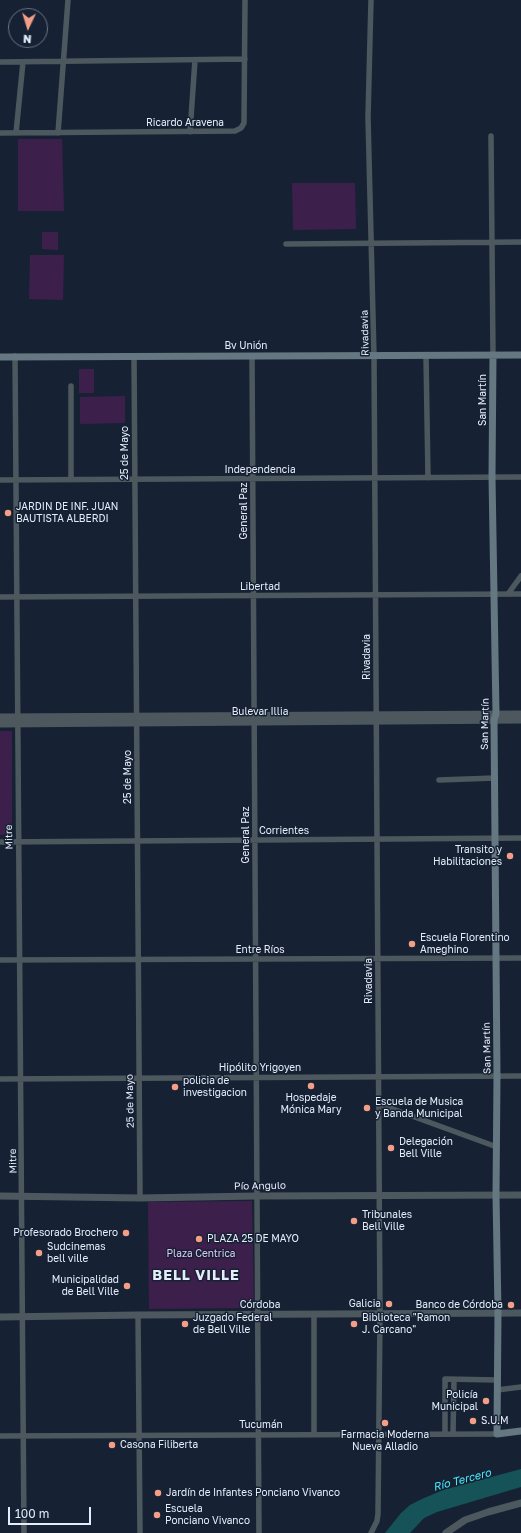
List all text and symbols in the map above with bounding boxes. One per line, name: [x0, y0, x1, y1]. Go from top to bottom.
north arrow: [8, 8, 48, 48]
text: N: [23, 33, 32, 46]
street label: Ricardo Aravena: [146, 117, 224, 129]
street label: Rivadavia: [359, 310, 371, 356]
street label: Bv Unión: [225, 340, 267, 352]
street label: San Martín: [477, 374, 489, 426]
street label: 25 de Mayo: [119, 426, 131, 480]
street label: Independencia: [224, 464, 296, 476]
street label: General Paz: [238, 482, 250, 540]
place label: JARDIN DE INF. JUAN BAUTISTA ALBERDI: [16, 501, 118, 524]
marker: JARDIN DE INF. JUAN BAUTISTA ALBERDI: [3, 508, 13, 518]
street label: Libertad: [240, 581, 280, 593]
street label: Rivadavia: [361, 634, 373, 680]
street label: San Martín: [479, 698, 491, 750]
street label: Bulevar Illia: [232, 706, 288, 718]
street label: 25 de Mayo: [122, 750, 134, 804]
street label: General Paz: [240, 806, 252, 864]
street label: Mitre: [3, 824, 15, 850]
street label: Corrientes: [259, 825, 309, 837]
place label: Transito y Habilitaciones: [433, 844, 502, 868]
marker: Transito y Habilitaciones: [505, 851, 515, 861]
place label: Escuela Florentino Ameghino: [420, 932, 510, 956]
marker: Escuela Florentino Ameghino: [407, 939, 417, 949]
street label: Entre Ríos: [235, 944, 285, 956]
street label: Rivadavia: [363, 958, 375, 1004]
street label: San Martín: [481, 1022, 493, 1074]
street label: Hipólito Yrigoyen: [219, 1062, 301, 1074]
street label: 25 de Mayo: [124, 1074, 136, 1128]
place label: policia de investigacion: [183, 1075, 247, 1098]
marker: Hospedaje Mónica Mary: [306, 1081, 316, 1091]
marker: policia de investigacion: [170, 1082, 180, 1092]
place label: Hospedaje Mónica Mary: [280, 1092, 342, 1116]
place label: Escuela de Musica y Banda Municipal: [375, 1096, 463, 1120]
marker: Escuela de Musica y Banda Municipal: [362, 1103, 372, 1113]
place label: Delegación Bell Ville: [399, 1136, 453, 1160]
marker: Delegación Bell Ville: [386, 1143, 396, 1153]
street label: Mitre: [7, 1148, 19, 1174]
street label: Pío Angulo: [234, 1180, 286, 1192]
place label: Tribunales Bell Ville: [362, 1209, 412, 1232]
marker: Tribunales Bell Ville: [349, 1216, 359, 1226]
place label: Profesorado Brochero: [13, 1227, 118, 1239]
marker: Profesorado Brochero: [121, 1228, 131, 1238]
place label: PLAZA 25 DE MAYO: [207, 1233, 299, 1245]
marker: PLAZA 25 DE MAYO: [194, 1234, 204, 1244]
place label: Sudcinemas bell ville: [47, 1241, 105, 1264]
marker: Sudcinemas bell ville: [34, 1248, 44, 1258]
park label: Plaza Centrica: [167, 1248, 235, 1260]
district label: BELL VILLE: [152, 1268, 240, 1284]
place label: Municipalidad de Bell Ville: [52, 1274, 119, 1298]
marker: Municipalidad de Bell Ville: [122, 1281, 132, 1291]
place label: Galicia: [349, 1298, 381, 1310]
street label: Córdoba: [240, 1299, 280, 1311]
marker: Galicia: [384, 1299, 394, 1309]
place label: Banco de Córdoba: [416, 1299, 503, 1311]
marker: Banco de Córdoba: [506, 1300, 516, 1310]
place label: Juzgado Federal de Bell Ville: [193, 1312, 272, 1336]
place label: Biblioteca "Ramon J. Carcano": [362, 1312, 450, 1336]
marker: Juzgado Federal de Bell Ville: [180, 1319, 190, 1329]
marker: Biblioteca "Ramon J. Carcano": [349, 1319, 359, 1329]
place label: Policía Municipal: [431, 1389, 478, 1412]
marker: Policía Municipal: [481, 1396, 491, 1406]
place label: S.U.M: [481, 1415, 509, 1427]
marker: S.U.M: [468, 1416, 478, 1426]
marker: Farmacia Moderna Nueva Alladio: [380, 1418, 390, 1428]
street label: Tucumán: [239, 1419, 283, 1431]
place label: Farmacia Moderna Nueva Alladio: [341, 1429, 429, 1452]
place label: Casona Filiberta: [120, 1439, 198, 1451]
marker: Casona Filiberta: [107, 1440, 117, 1450]
water label: Río Tercero: [432, 1466, 492, 1494]
place label: Jardín de Infantes Ponciano Vivanco: [166, 1487, 340, 1499]
marker: Jardín de Infantes Ponciano Vivanco: [153, 1488, 163, 1498]
scale bar: [10, 1499, 93, 1525]
place label: Escuela Ponciano Vivanco: [165, 1503, 250, 1526]
text: 100 m: [15, 1506, 49, 1521]
marker: Escuela Ponciano Vivanco: [152, 1510, 162, 1520]

